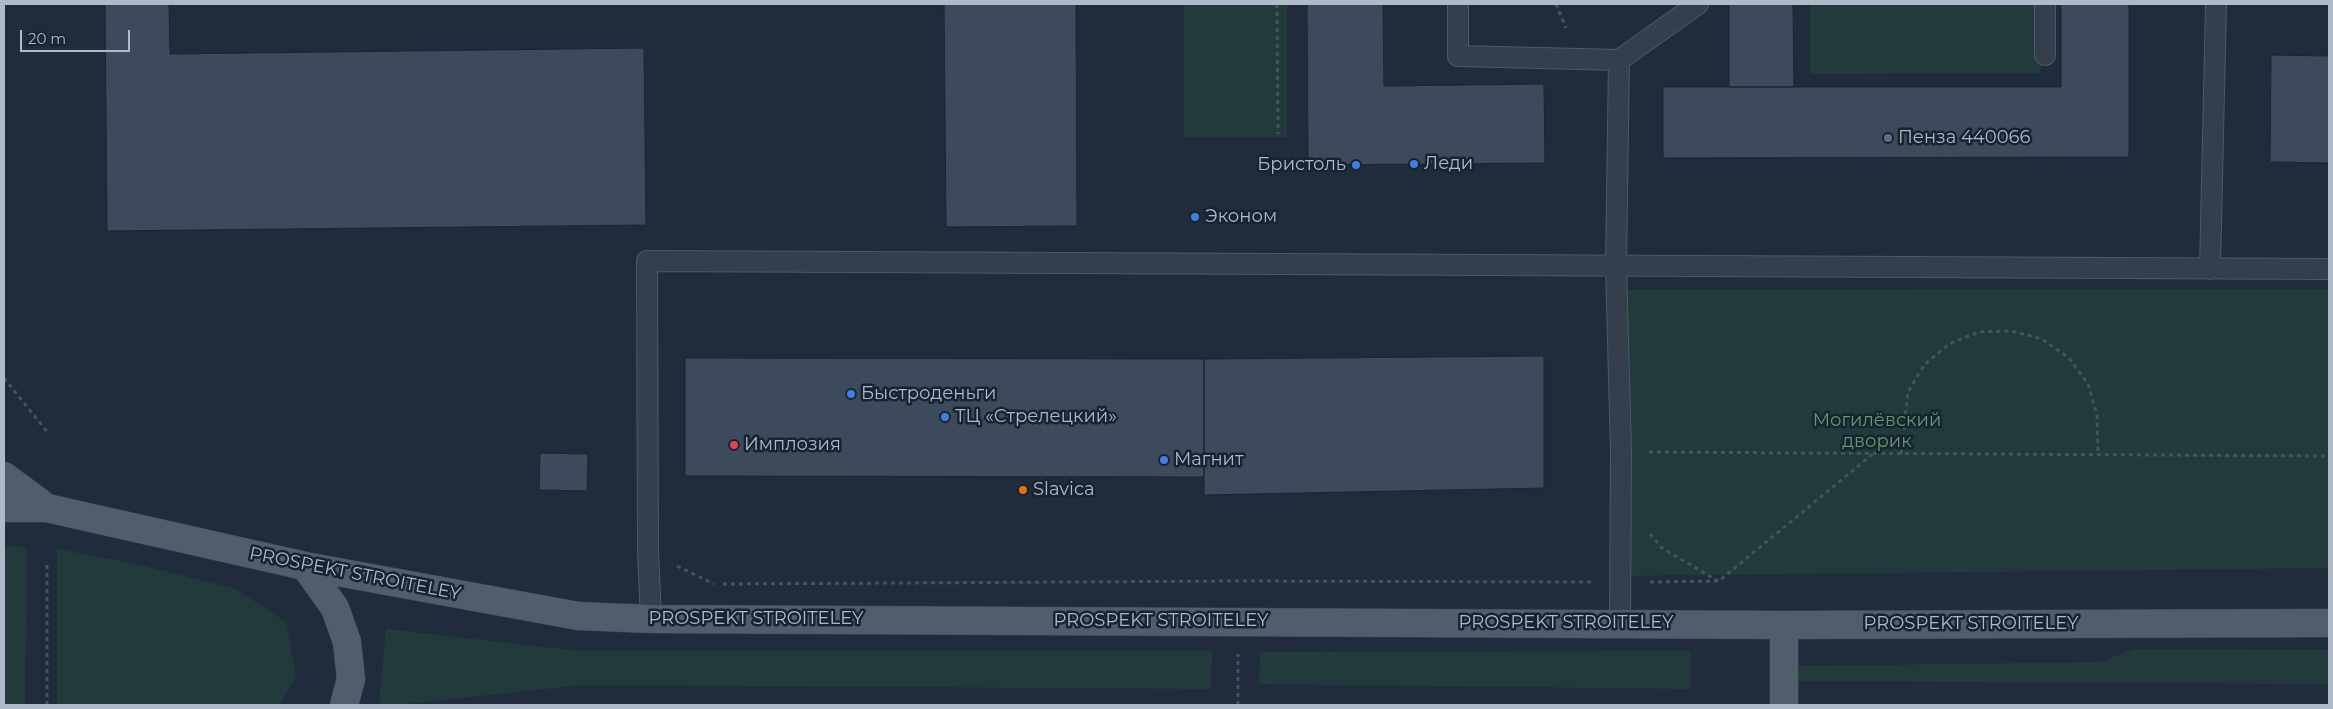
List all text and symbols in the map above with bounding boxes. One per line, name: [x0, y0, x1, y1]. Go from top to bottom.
scale bar: [22, 20, 132, 52]
text: 20 m: [28, 29, 66, 48]
place label: Пенза 440066: [1898, 127, 2030, 149]
marker: Пенза 440066: [1882, 132, 1894, 144]
place label: Леди: [1424, 153, 1473, 175]
place label: Бристоль: [1257, 154, 1346, 176]
marker: Леди: [1408, 158, 1420, 170]
marker: Бристоль: [1350, 159, 1362, 171]
place label: Эконом: [1205, 206, 1277, 228]
marker: Эконом: [1189, 211, 1201, 223]
place label: Быстроденьги: [861, 383, 996, 405]
marker: Быстроденьги: [845, 388, 857, 400]
place label: ТЦ «Стрелецкий»: [955, 406, 1117, 428]
park label: Могилёвский дворик: [1813, 410, 1941, 452]
marker: ТЦ «Стрелецкий»: [939, 411, 951, 423]
place label: Имплозия: [744, 434, 841, 456]
marker: Имплозия: [728, 439, 740, 451]
place label: Магнит: [1174, 449, 1243, 471]
marker: Магнит: [1158, 454, 1170, 466]
place label: Slavica: [1033, 479, 1095, 501]
marker: Slavica: [1017, 484, 1029, 496]
street label: PROSPEKT STROITELEY: [247, 543, 463, 605]
street label: PROSPEKT STROITELEY: [648, 608, 864, 630]
street label: PROSPEKT STROITELEY: [1053, 610, 1269, 632]
street label: PROSPEKT STROITELEY: [1458, 612, 1674, 634]
street label: PROSPEKT STROITELEY: [1863, 613, 2079, 635]

